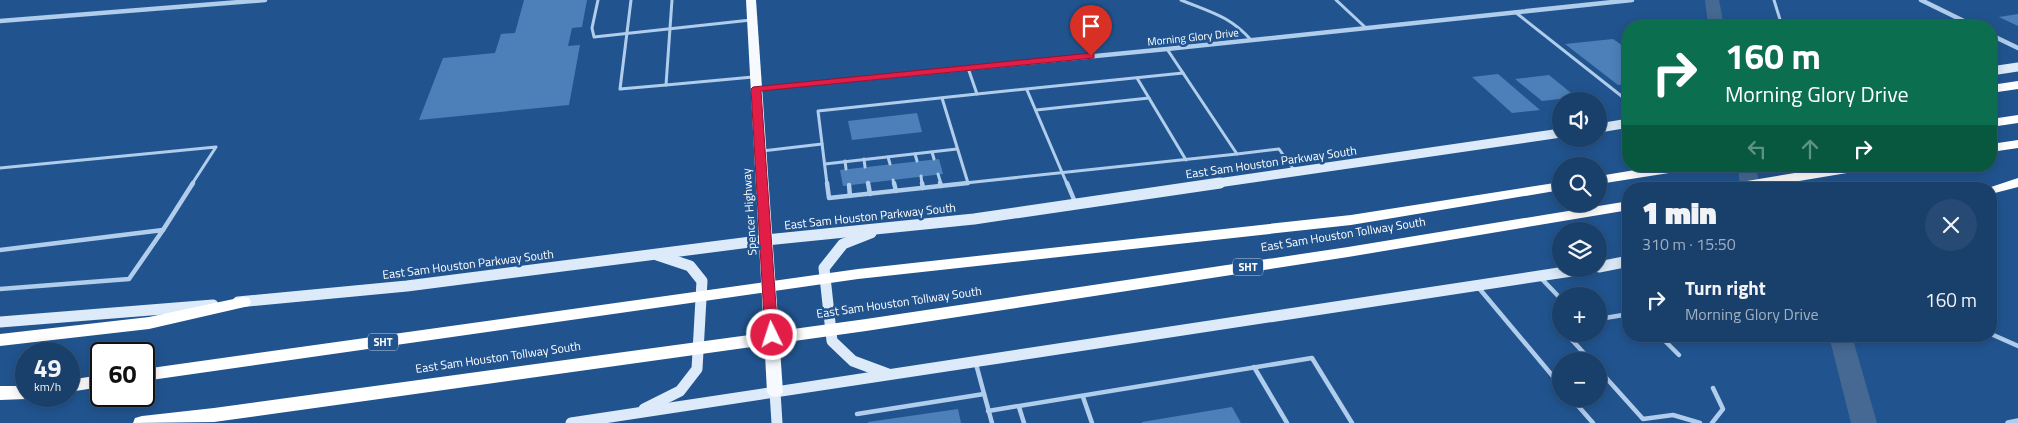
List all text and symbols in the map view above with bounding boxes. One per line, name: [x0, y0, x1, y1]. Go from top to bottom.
pin: [1070, 5, 1112, 56]
icon: arrive: [1077, 12, 1105, 40]
street label: Morning Glory Drive: [1147, 24, 1240, 50]
text: 160 m: [1725, 29, 1821, 83]
icon: right: [1642, 40, 1707, 105]
text: Morning Glory Drive: [1725, 77, 1909, 111]
map controls: [1552, 92, 1607, 407]
button: sound: [1552, 92, 1607, 147]
icon: left: [1743, 135, 1771, 163]
icon: ahead: [1796, 135, 1824, 163]
icon: right: [1849, 135, 1877, 163]
street label: East Sam Houston Parkway South: [1184, 141, 1358, 183]
button: search: [1552, 157, 1607, 212]
street label: Spencer Highway: [736, 168, 762, 256]
text: 1 min: [1642, 190, 1717, 236]
street label: East Sam Houston Parkway South: [783, 198, 957, 234]
button: close: [1925, 199, 1977, 251]
street label: East Sam Houston Tollway South: [1259, 212, 1427, 256]
button: layers: [1552, 222, 1607, 277]
text: 310 m · 15:50: [1642, 232, 1736, 256]
street label: East Sam Houston Parkway South: [381, 244, 555, 284]
road number: SHT: [1233, 258, 1263, 276]
text: Turn right: [1685, 273, 1766, 302]
street label: East Sam Houston Tollway South: [815, 281, 983, 323]
text: 160 m: [1925, 285, 1977, 314]
icon: right: [1642, 286, 1670, 314]
button: +: [1552, 287, 1607, 342]
text: Morning Glory Drive: [1685, 302, 1819, 326]
position arrow: [745, 308, 797, 360]
road number: SHT: [368, 334, 398, 351]
street label: East Sam Houston Tollway South: [414, 336, 582, 378]
speed limit sign: 60: [90, 342, 155, 407]
text: 49: [33, 349, 62, 387]
button: −: [1552, 352, 1607, 407]
text: km/h: [34, 377, 61, 396]

